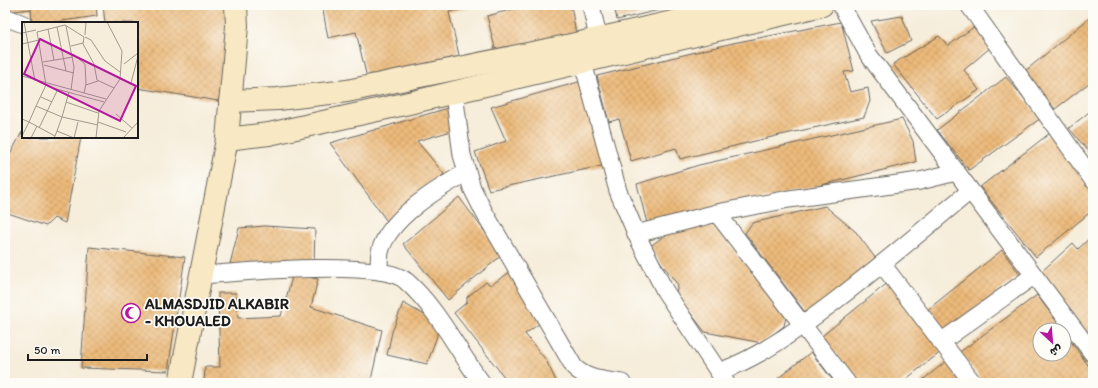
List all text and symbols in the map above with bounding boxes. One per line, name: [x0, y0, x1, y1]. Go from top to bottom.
inset map: [22, 22, 138, 138]
place label: ALMASDJID ALKABIR - KHOUALED: [144, 295, 289, 330]
mosque icon: ALMASDJID ALKABIR - KHOUALED: [120, 302, 142, 324]
north arrow: [1032, 322, 1072, 362]
scale bar: [28, 336, 147, 362]
text: ش: [1048, 342, 1064, 359]
text: 50 m: [34, 343, 60, 357]

